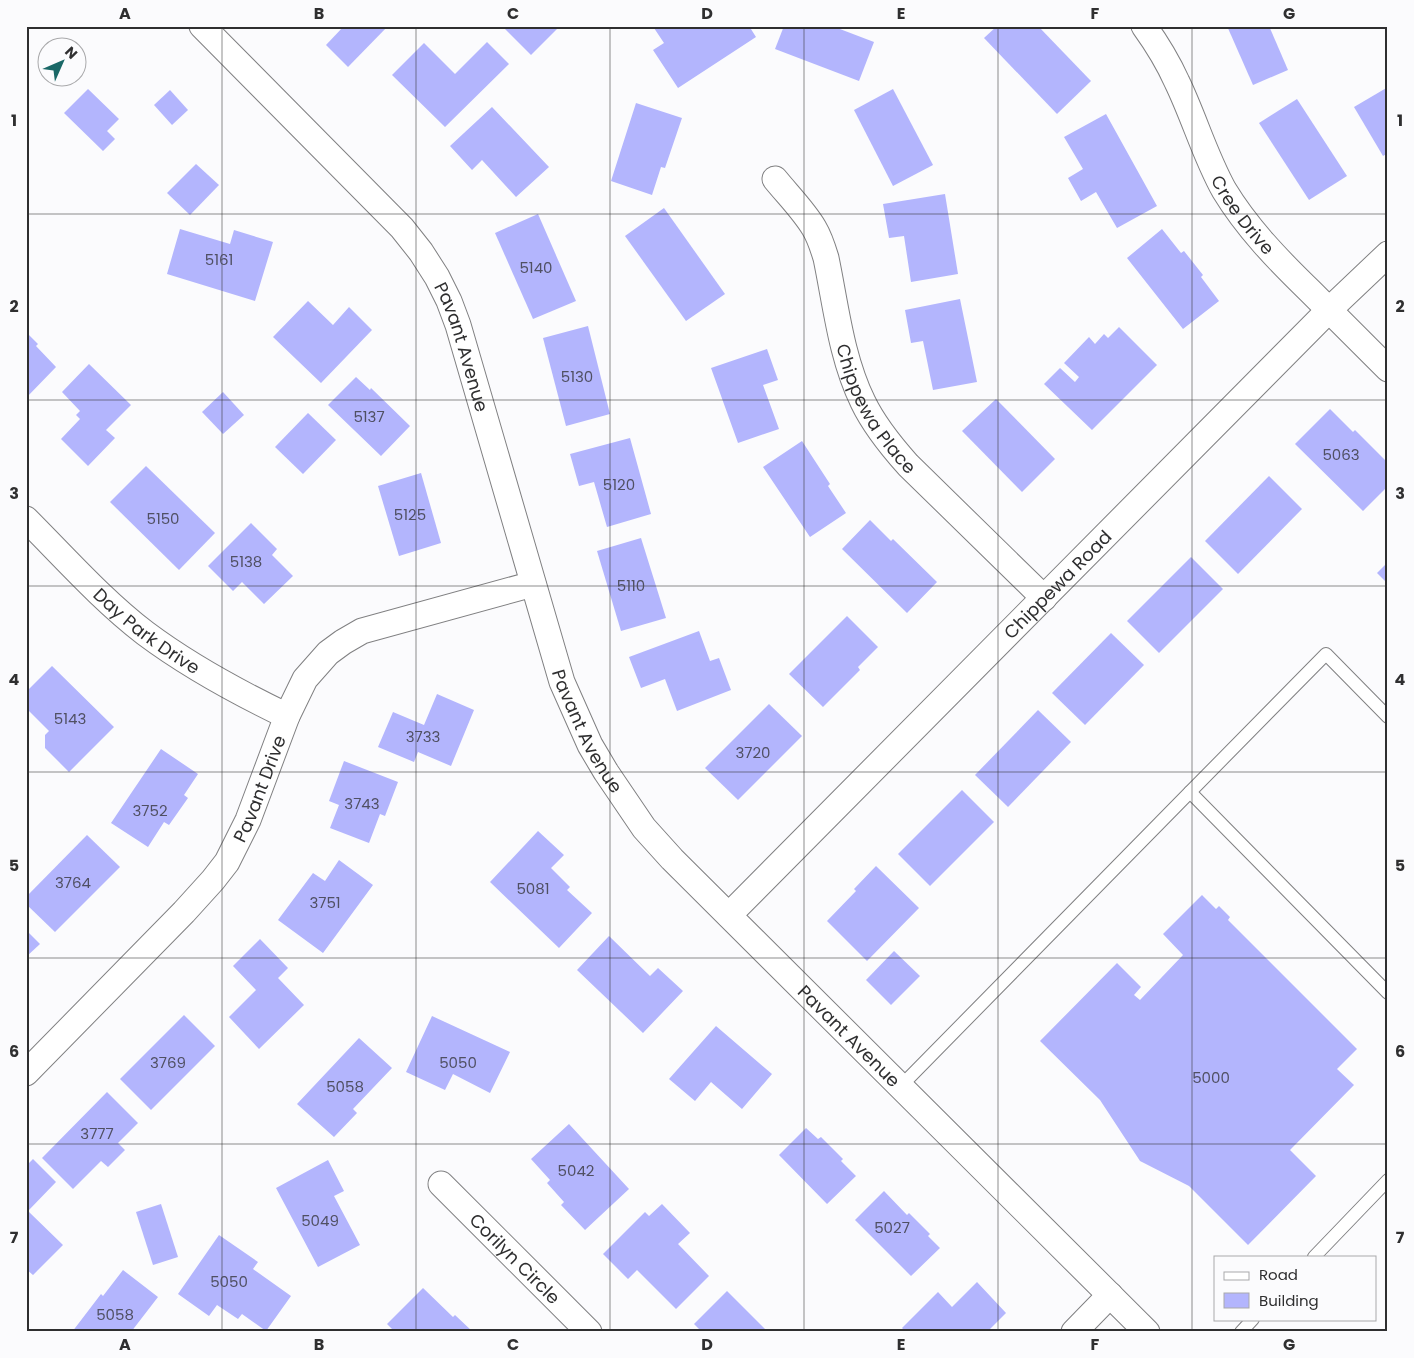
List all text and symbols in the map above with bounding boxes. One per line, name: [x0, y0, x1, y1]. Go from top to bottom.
text: A: [119, 2, 131, 25]
text: B: [314, 2, 324, 25]
text: C: [507, 2, 519, 25]
text: D: [701, 2, 713, 25]
text: E: [897, 2, 905, 25]
text: F: [1091, 2, 1100, 25]
text: G: [1283, 2, 1295, 25]
north arrow: [38, 38, 88, 88]
text: N: [60, 42, 82, 64]
text: 1: [11, 109, 17, 132]
text: 1: [1397, 109, 1403, 132]
street label: Cree Drive: [1206, 171, 1280, 260]
house number: 5161: [205, 249, 233, 270]
house number: 5140: [519, 257, 553, 278]
street label: Pavant Avenue: [429, 277, 495, 415]
text: 2: [9, 295, 19, 318]
text: 2: [1395, 295, 1405, 318]
street label: Chippewa Place: [831, 341, 922, 479]
house number: 5130: [561, 366, 593, 387]
house number: 5137: [353, 406, 385, 427]
house number: 5063: [1322, 444, 1360, 465]
house number: 5120: [603, 474, 635, 495]
text: 3: [9, 482, 19, 505]
text: 3: [1395, 482, 1405, 505]
house number: 5125: [394, 504, 426, 525]
house number: 5150: [146, 508, 180, 529]
street label: Chippewa Road: [998, 524, 1117, 644]
house number: 5138: [230, 551, 262, 572]
house number: 5110: [617, 575, 645, 596]
street label: Day Park Drive: [88, 582, 205, 679]
street label: Pavant Avenue: [546, 666, 629, 798]
text: 4: [9, 668, 20, 691]
text: 4: [1395, 668, 1406, 691]
house number: 5143: [54, 708, 86, 729]
house number: 3733: [406, 726, 440, 747]
street label: Pavant Drive: [227, 731, 291, 846]
house number: 3720: [735, 742, 771, 763]
house number: 3743: [344, 793, 380, 814]
house number: 3752: [132, 800, 168, 821]
text: 5: [9, 854, 19, 877]
text: 5: [1395, 854, 1405, 877]
house number: 3764: [55, 872, 91, 893]
house number: 5081: [516, 878, 550, 899]
house number: 3751: [309, 892, 341, 913]
street label: Pavant Avenue: [793, 979, 906, 1092]
text: 6: [9, 1040, 19, 1063]
text: 6: [1395, 1040, 1405, 1063]
house number: 3769: [150, 1052, 186, 1073]
house number: 5050: [439, 1052, 477, 1073]
house number: 5000: [1192, 1067, 1230, 1088]
house number: 5058: [326, 1076, 364, 1097]
house number: 3777: [80, 1123, 114, 1144]
house number: 5042: [558, 1160, 594, 1181]
street label: Corilyn Circle: [464, 1207, 566, 1309]
house number: 5049: [301, 1210, 339, 1231]
house number: 5027: [874, 1217, 910, 1238]
text: 7: [10, 1226, 19, 1249]
text: 7: [1396, 1226, 1405, 1249]
legend: [1214, 1256, 1376, 1320]
text: Road: [1259, 1264, 1298, 1285]
house number: 5050: [210, 1271, 248, 1292]
text: Building: [1259, 1290, 1319, 1311]
house number: 5058: [96, 1304, 134, 1325]
text: A: [119, 1333, 131, 1356]
text: B: [314, 1333, 324, 1356]
text: C: [507, 1333, 519, 1356]
text: D: [701, 1333, 713, 1356]
text: E: [897, 1333, 905, 1356]
text: F: [1091, 1333, 1100, 1356]
text: G: [1283, 1333, 1295, 1356]

